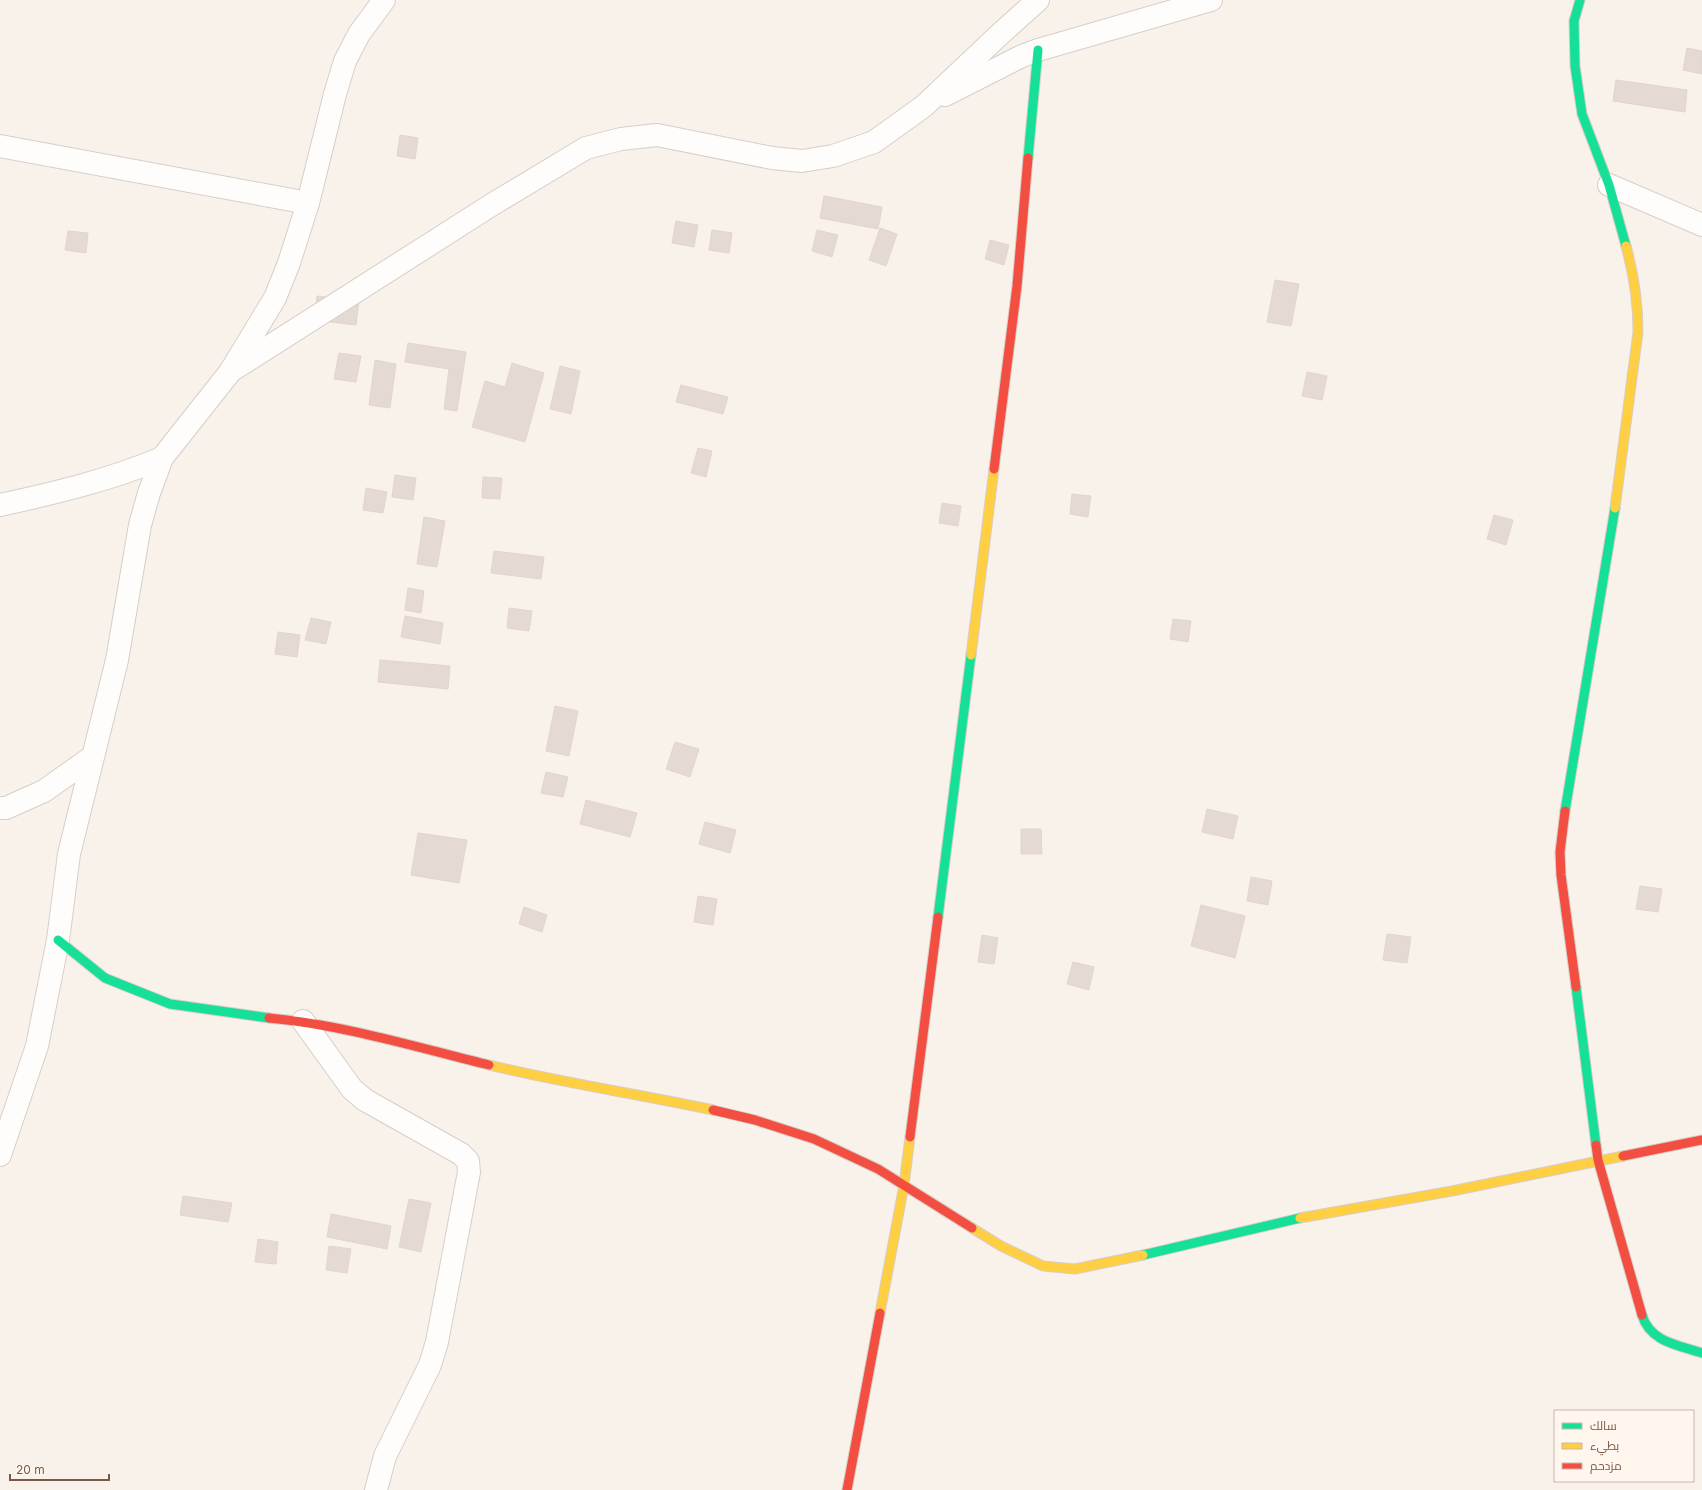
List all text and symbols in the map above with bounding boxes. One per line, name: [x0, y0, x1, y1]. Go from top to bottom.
legend: [1554, 1410, 1694, 1482]
text: سالك: [1590, 1418, 1617, 1433]
text: بطيء: [1590, 1438, 1619, 1456]
scale bar: [10, 1456, 109, 1482]
text: مزدحم: [1590, 1458, 1622, 1474]
text: 20 m: [16, 1462, 45, 1477]

